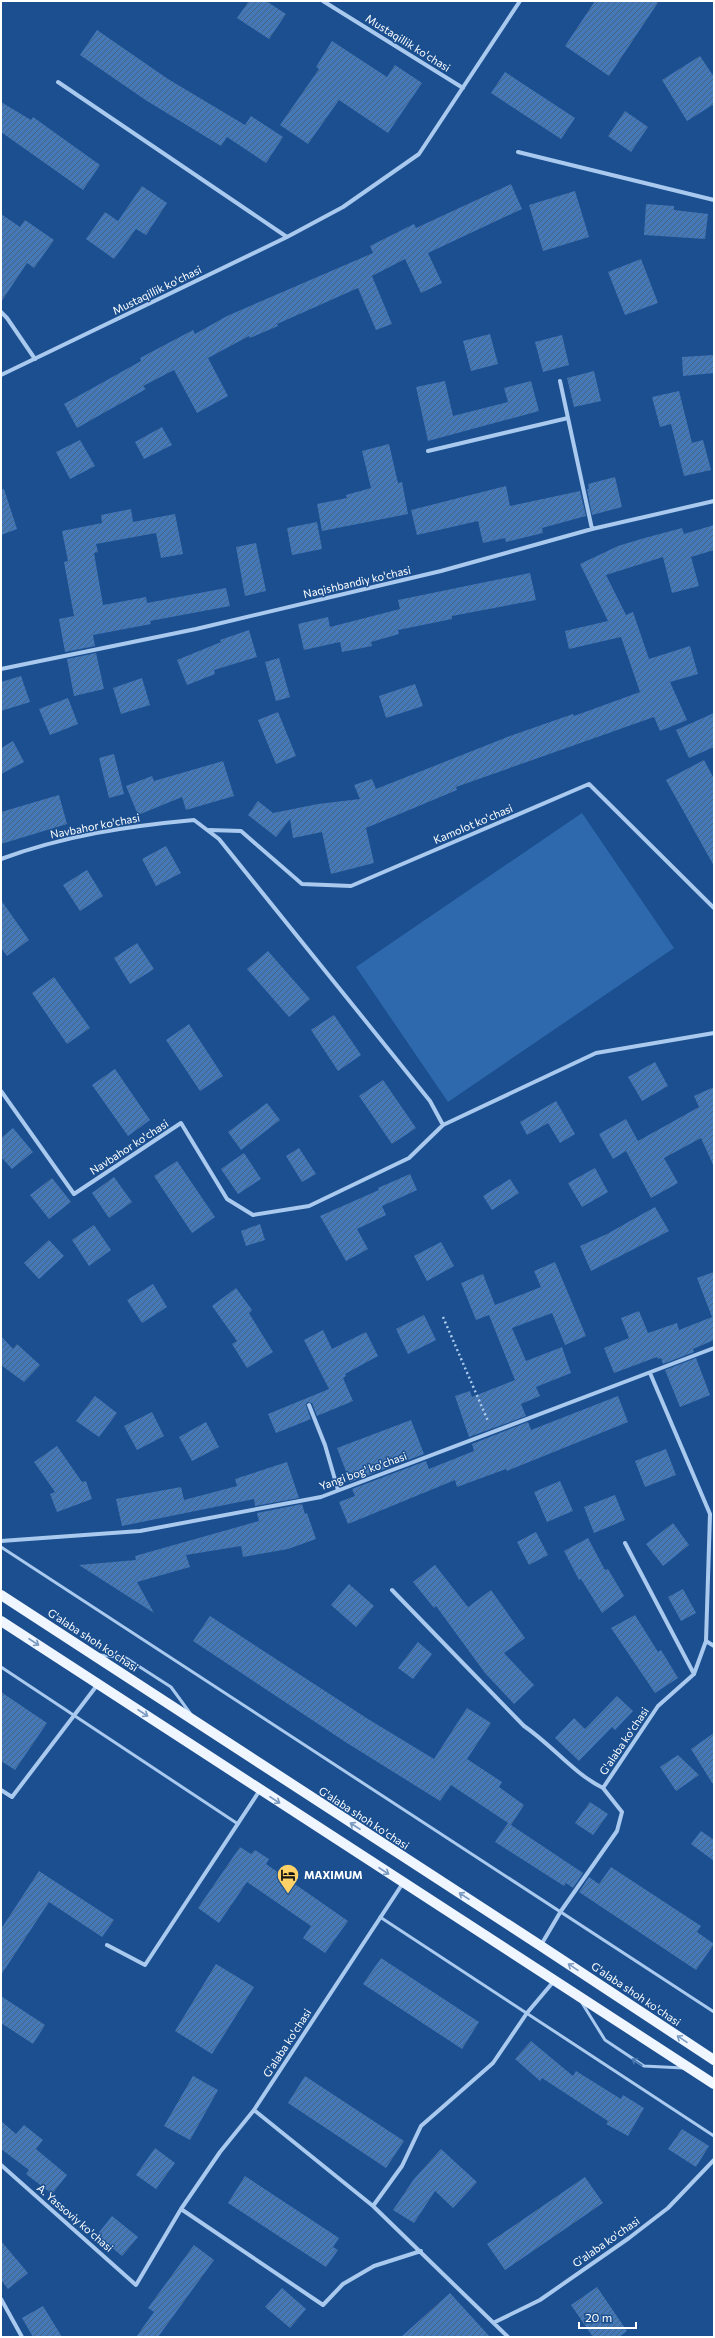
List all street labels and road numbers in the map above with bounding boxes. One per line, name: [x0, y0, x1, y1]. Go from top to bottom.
street label: Mustaqillik ko'chasi: [363, 11, 453, 74]
street label: Mustaqillik ko'chasi: [110, 262, 204, 317]
street label: Naqishbandiy ko'chasi: [302, 563, 412, 600]
street label: Kamolot ko'chasi: [431, 801, 515, 846]
street label: Navbahor ko'chasi: [49, 810, 141, 841]
street label: Navbahor ko'chasi: [87, 1116, 171, 1177]
street label: Yangi bog' ko'chasi: [317, 1449, 409, 1492]
street label: G'alaba shoh ko'chasi: [46, 1606, 141, 1674]
street label: G'alaba ko'chasi: [596, 1704, 651, 1777]
street label: G'alaba shoh ko'chasi: [317, 1784, 412, 1852]
street label: G'alaba shoh ko'chasi: [589, 1959, 684, 2028]
street label: G'alaba ko'chasi: [260, 2006, 314, 2079]
street label: A. Yassoviy ko'chasi: [35, 2181, 116, 2254]
street label: G'alaba ko'chasi: [570, 2214, 642, 2270]

